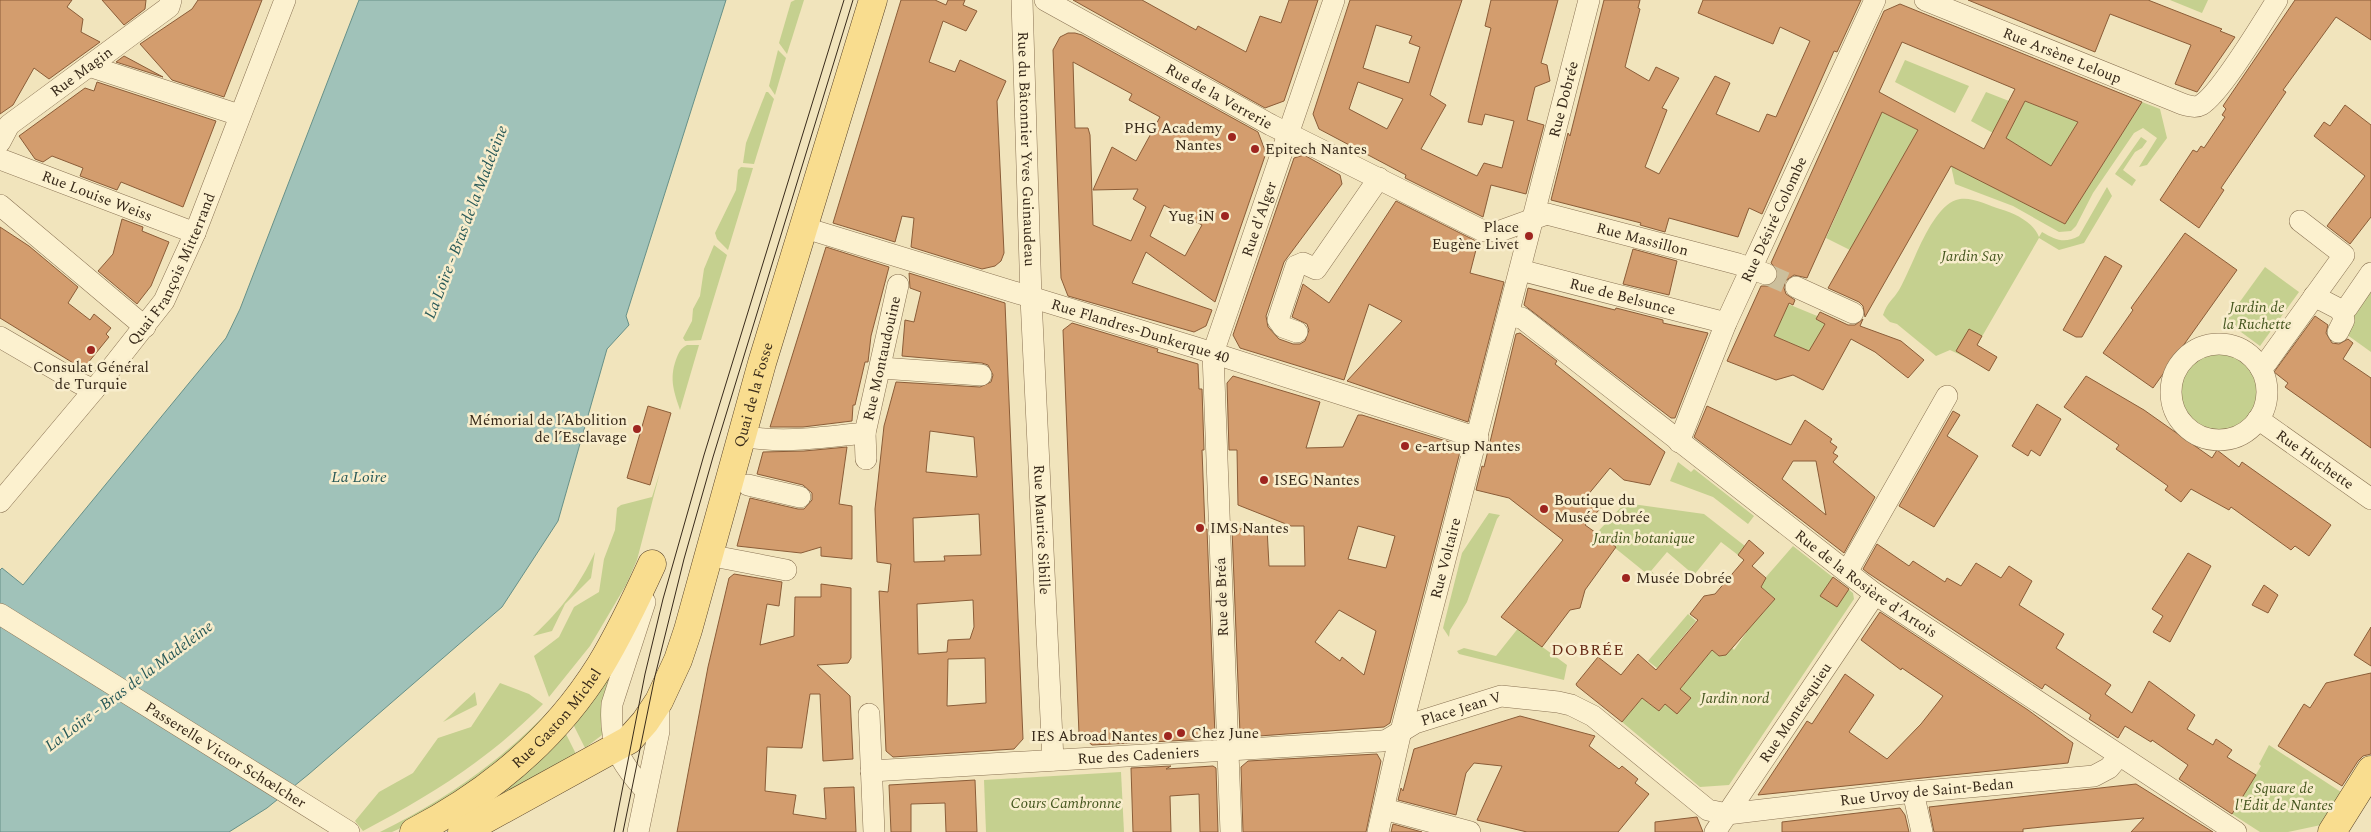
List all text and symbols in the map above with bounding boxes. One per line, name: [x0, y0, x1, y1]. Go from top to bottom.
street label: Rue Arsène Leloup: [1999, 21, 2125, 90]
street label: Rue du Bâtonnier Yves Guinaudeau: [1011, 31, 1042, 267]
street label: Rue Magin: [45, 41, 118, 103]
street label: Rue de la Verrerie: [1161, 57, 1277, 135]
street label: Rue Dobrée: [1543, 59, 1584, 140]
place label: PHG Academy Nantes: [1124, 117, 1223, 157]
water label: La Loire - Bras de la Madeleine: [418, 122, 514, 322]
marker: PHG Academy Nantes: [1226, 131, 1238, 143]
place label: Epitech Nantes: [1265, 138, 1367, 161]
marker: Epitech Nantes: [1249, 143, 1261, 155]
street label: Rue Désiré Colombe: [1735, 153, 1813, 286]
street label: Rue Louise Weiss: [39, 164, 156, 227]
street label: Rue d'Alger: [1235, 178, 1283, 260]
street label: Quai François Mitterrand: [122, 189, 221, 351]
place label: Yug iN: [1168, 205, 1215, 228]
marker: Yug iN: [1219, 210, 1231, 222]
place label: Place Eugène Livet: [1432, 216, 1519, 256]
street label: Rue Massillon: [1594, 216, 1691, 262]
marker: Place Eugène Livet: [1523, 230, 1535, 242]
park label: Jardin Say: [1940, 245, 2003, 268]
street label: Rue de Belsunce: [1567, 272, 1678, 321]
street label: Rue Flandres-Dunkerque 40: [1048, 293, 1233, 369]
street label: Rue Montaudouine: [857, 294, 907, 423]
park label: Jardin de la Ruchette: [2223, 296, 2292, 336]
street label: Quai de la Fosse: [728, 339, 779, 450]
marker: Consulat Général de Turquie: [85, 344, 97, 356]
place label: Consulat Général de Turquie: [33, 356, 149, 396]
place label: Mémorial de l’Abolition de l’Esclavage: [469, 409, 627, 449]
marker: Mémorial de l’Abolition de l’Esclavage: [631, 423, 643, 435]
street label: Rue Huchette: [2271, 424, 2359, 495]
place label: e-artsup Nantes: [1415, 435, 1521, 458]
marker: e-artsup Nantes: [1399, 440, 1411, 452]
street label: Rue Maurice Sibille: [1027, 464, 1057, 595]
water label: La Loire: [331, 465, 387, 489]
place label: ISEG Nantes: [1274, 469, 1360, 492]
marker: ISEG Nantes: [1258, 474, 1270, 486]
place label: Boutique du Musée Dobrée: [1554, 489, 1650, 529]
marker: Boutique du Musée Dobrée: [1538, 503, 1550, 515]
street label: Rue Voltaire: [1424, 515, 1467, 601]
place label: IMS Nantes: [1210, 517, 1289, 540]
marker: IMS Nantes: [1194, 522, 1206, 534]
street label: Rue de la Rosière d'Artois: [1790, 524, 1942, 644]
park label: Jardin botanique: [1592, 527, 1695, 550]
street label: Rue de Bréa: [1209, 556, 1235, 637]
place label: Musée Dobrée: [1636, 567, 1732, 590]
marker: Musée Dobrée: [1620, 572, 1632, 584]
water label: La Loire - Bras de la Madeleine: [40, 615, 218, 757]
district label: DOBRÉE: [1551, 638, 1625, 662]
street label: Rue Montesquieu: [1753, 658, 1837, 767]
street label: Rue Gaston Michel: [506, 664, 607, 774]
street label: Place Jean V: [1418, 685, 1504, 732]
park label: Jardin nord: [1700, 687, 1770, 710]
street label: Passerelle Victor Schœlcher: [140, 696, 311, 814]
place label: Chez June: [1191, 722, 1259, 745]
place label: IES Abroad Nantes: [1031, 725, 1158, 748]
marker: Chez June: [1175, 727, 1187, 739]
marker: IES Abroad Nantes: [1162, 730, 1174, 742]
street label: Rue des Cadeniers: [1077, 740, 1200, 770]
street label: Rue Urvoy de Saint-Bedan: [1839, 772, 2015, 812]
park label: Square de l'Édit de Nantes: [2235, 777, 2334, 817]
park label: Cours Cambronne: [1011, 792, 1122, 815]

